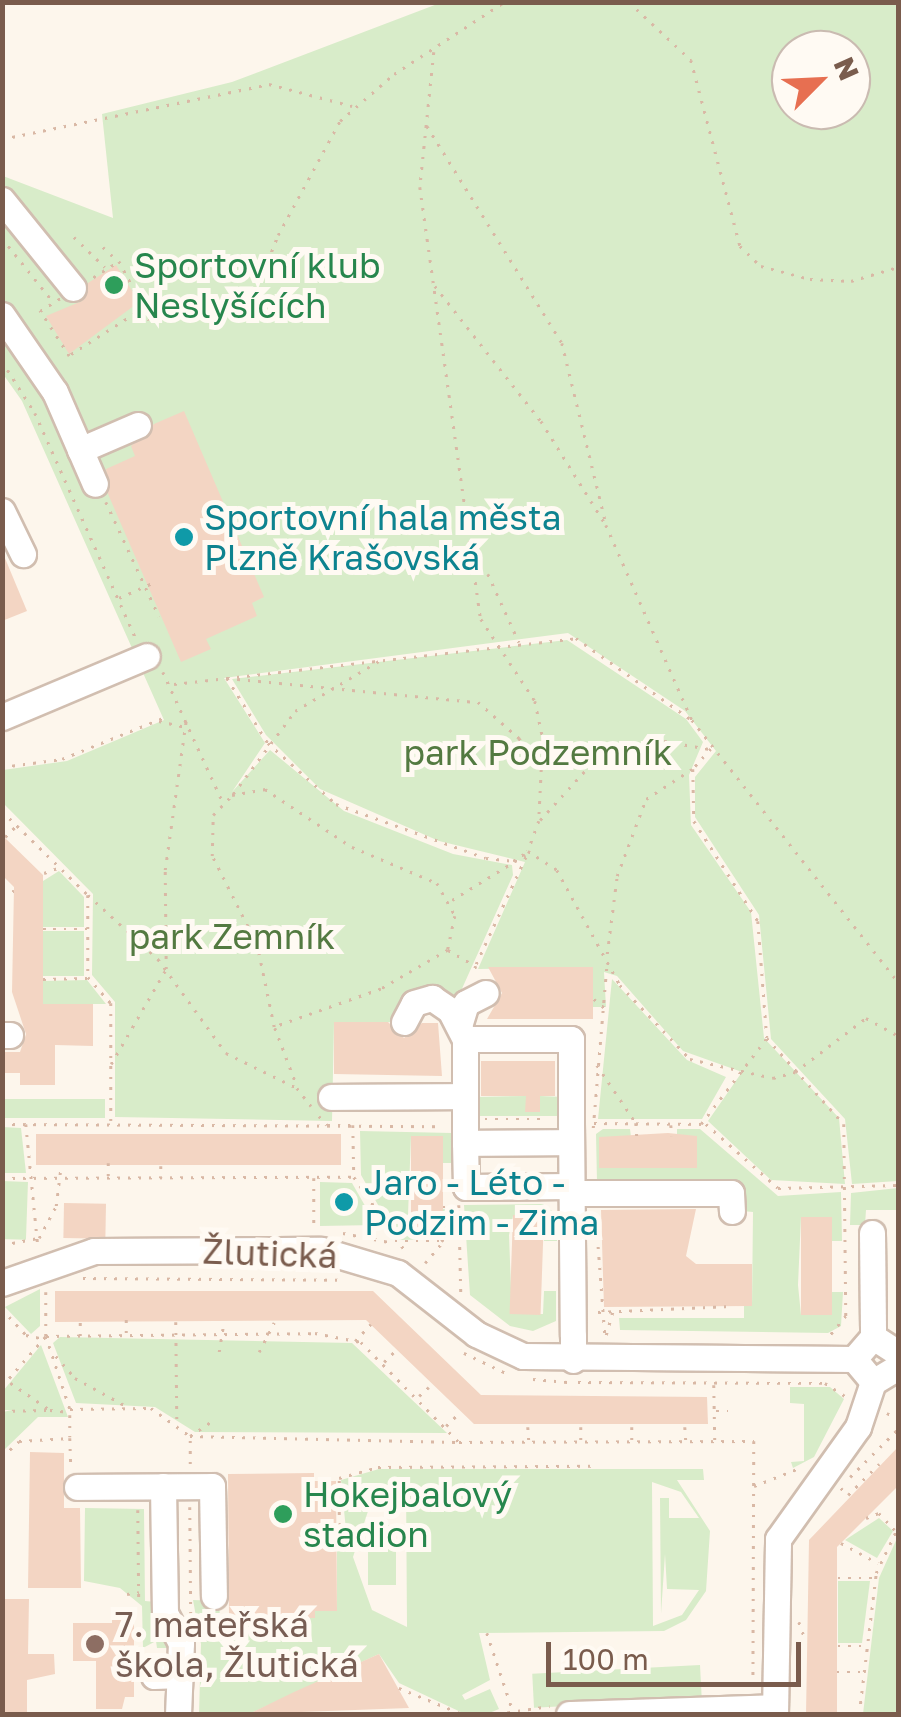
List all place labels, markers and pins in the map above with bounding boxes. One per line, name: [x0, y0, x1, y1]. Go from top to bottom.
place label: Sportovní klub Neslyšících: [134, 244, 381, 326]
marker: Sportovní klub Neslyšících: [103, 274, 125, 296]
place label: Sportovní hala města Plzně Krašovská: [204, 496, 561, 578]
marker: Sportovní hala města Plzně Krašovská: [173, 526, 195, 548]
place label: Jaro - Léto - Podzim - Zima: [364, 1161, 599, 1243]
marker: Jaro - Léto - Podzim - Zima: [333, 1191, 355, 1213]
place label: Hokejbalový stadion: [303, 1473, 512, 1555]
marker: Hokejbalový stadion: [272, 1503, 294, 1525]
place label: 7. mateřská škola, Žlutická: [115, 1603, 359, 1685]
marker: 7. mateřská škola, Žlutická: [84, 1633, 106, 1655]

